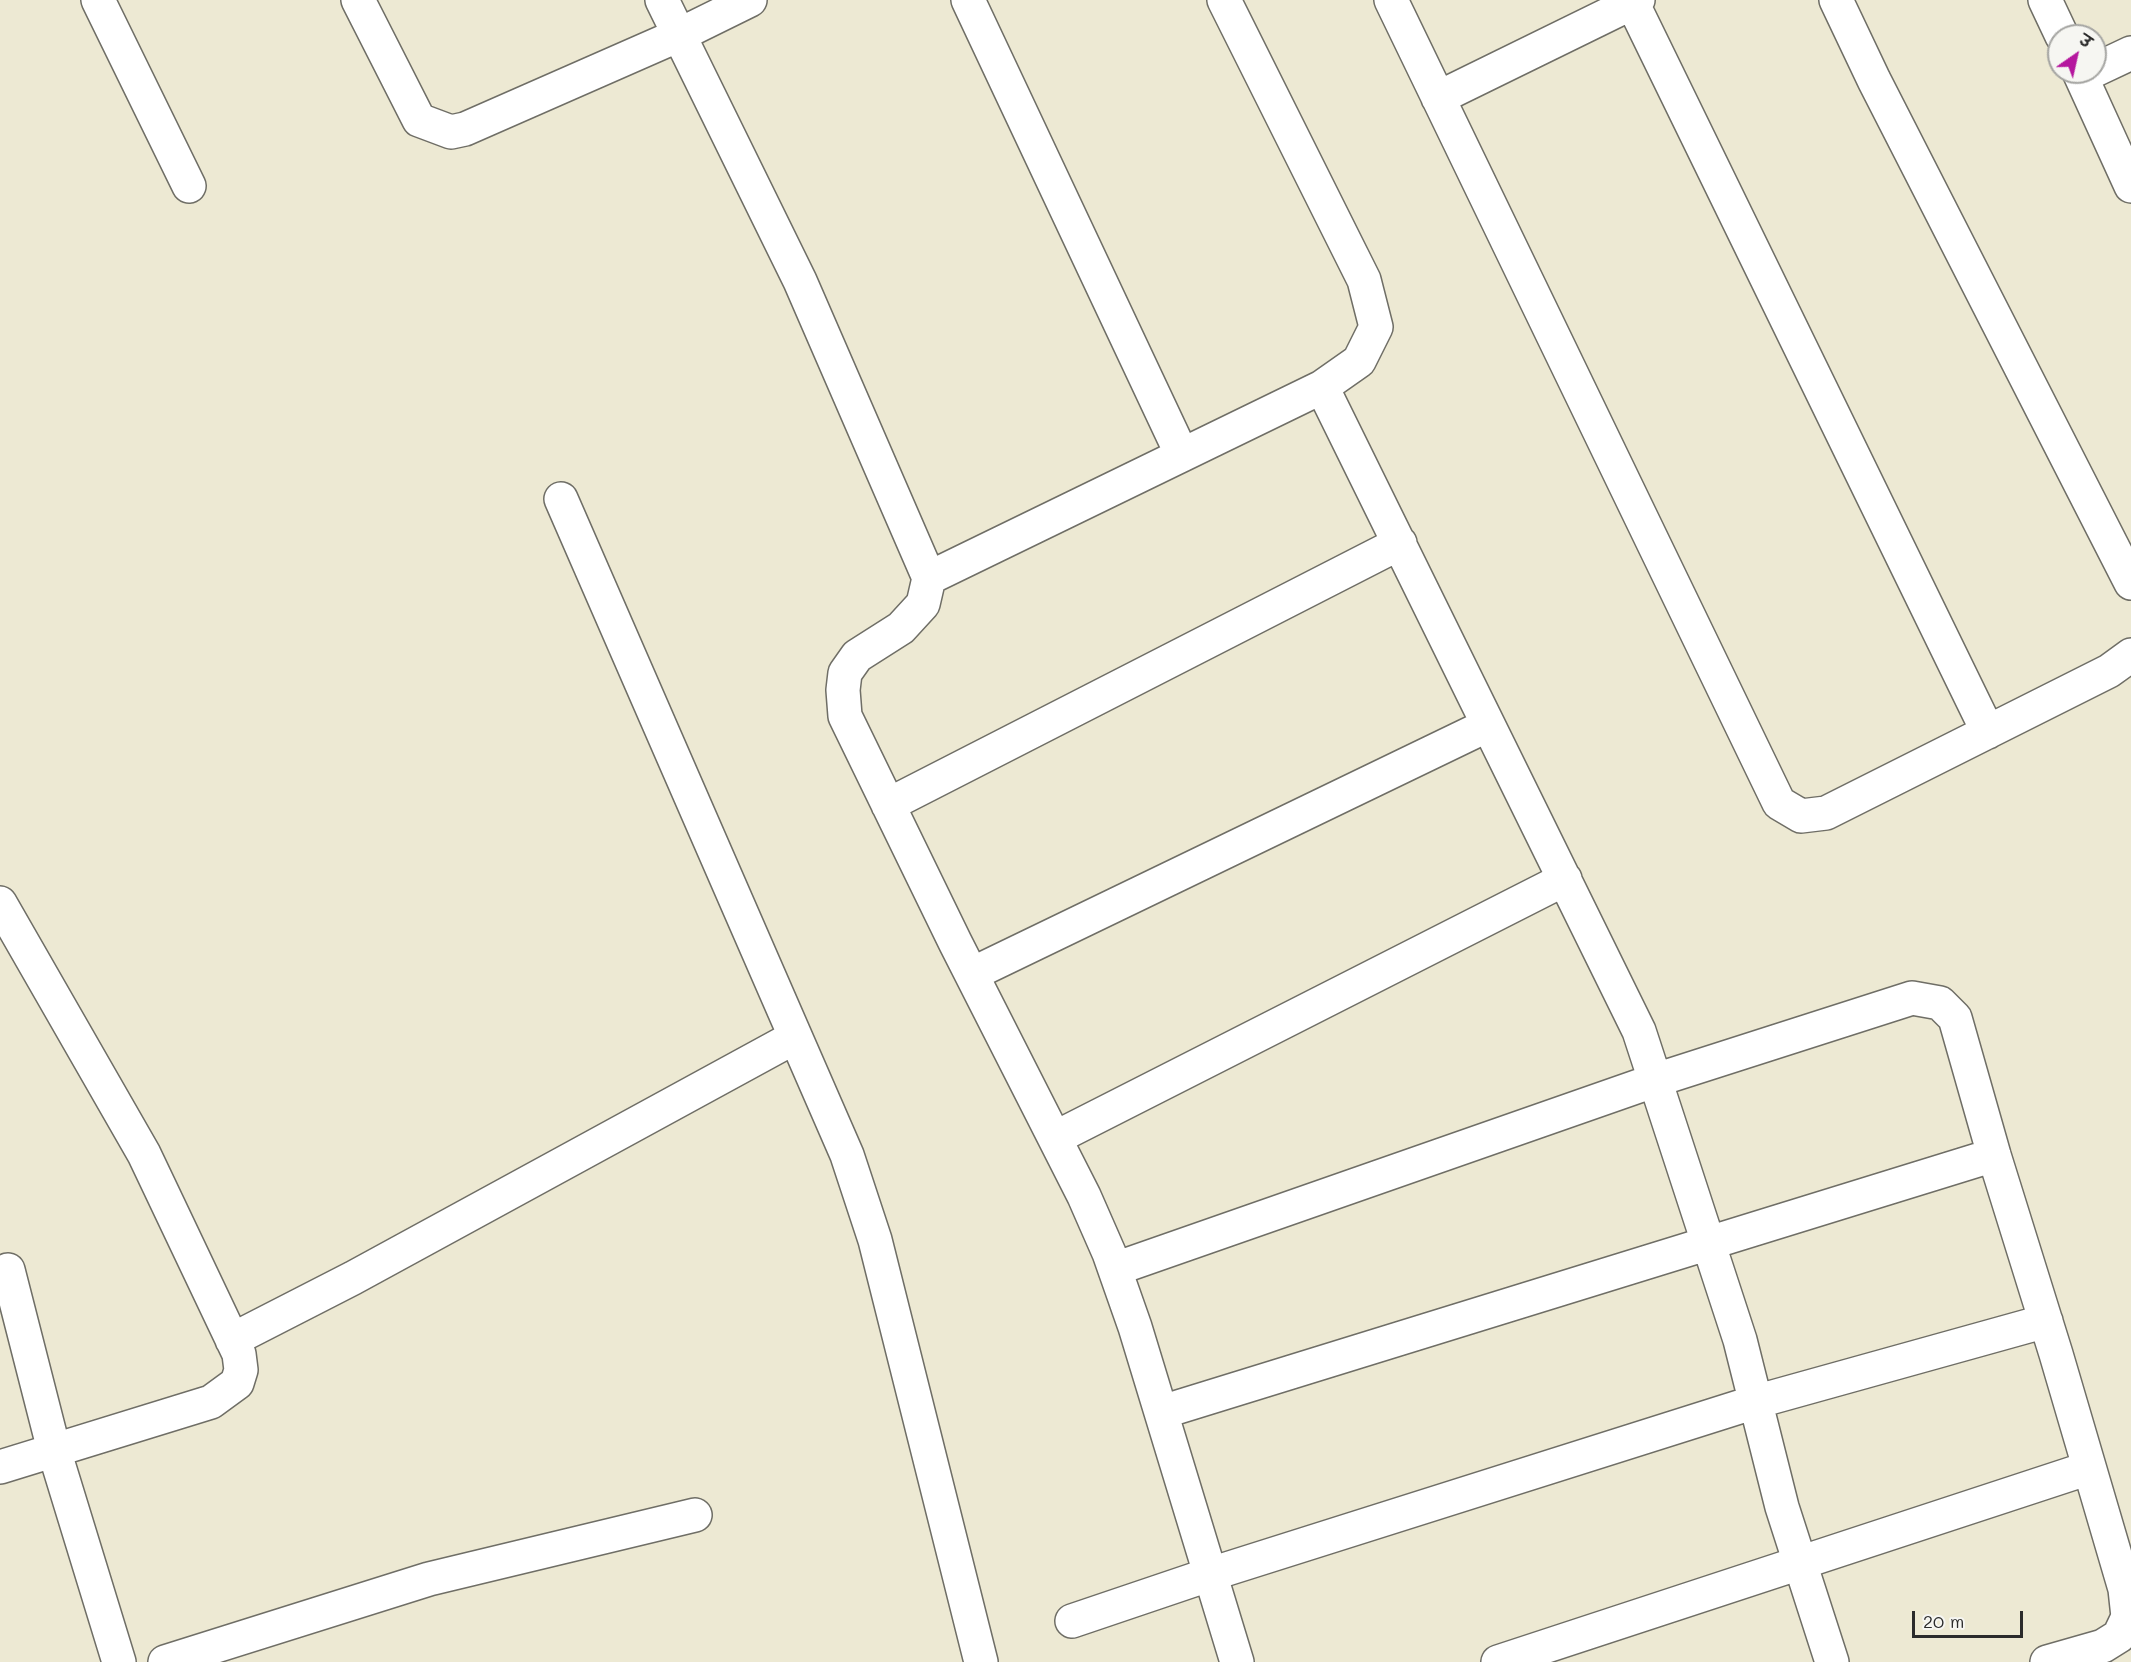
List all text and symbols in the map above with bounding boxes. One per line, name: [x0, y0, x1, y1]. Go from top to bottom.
north arrow: [2047, 24, 2107, 84]
text: उ: [2076, 29, 2097, 52]
scale bar: [1915, 1599, 2026, 1637]
text: 20 m: [1923, 1609, 1964, 1633]

